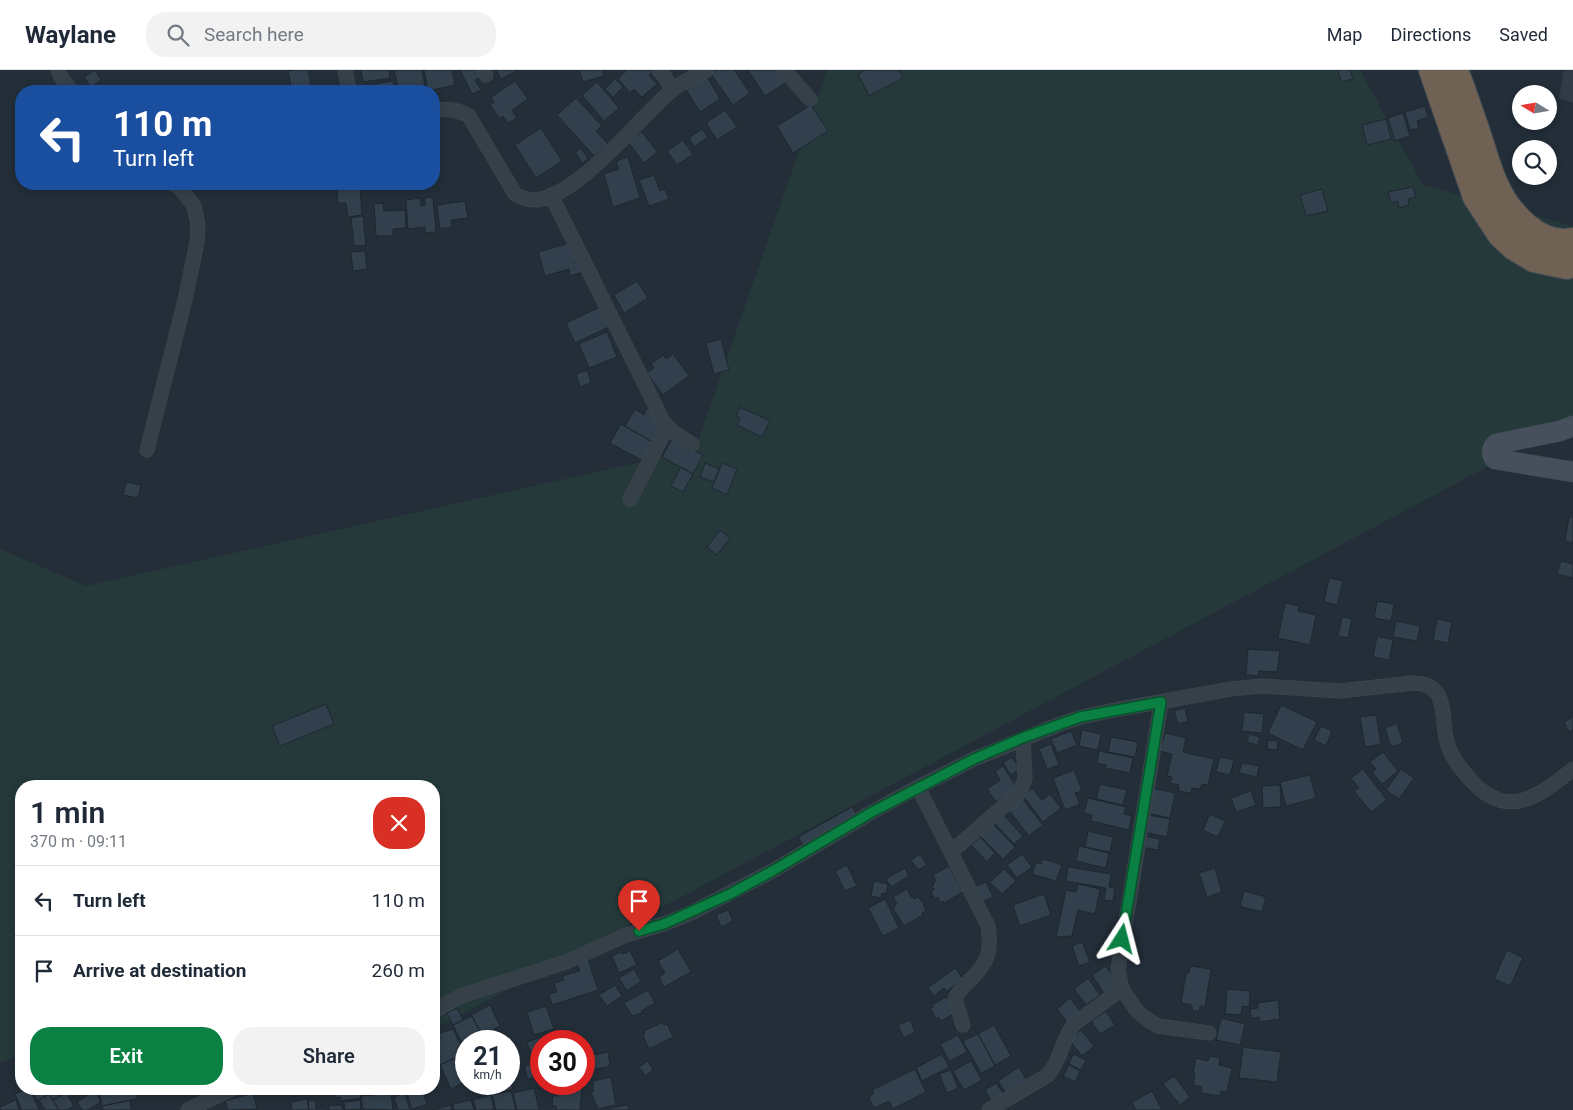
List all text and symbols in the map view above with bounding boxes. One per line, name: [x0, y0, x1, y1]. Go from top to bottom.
search box: [146, 12, 496, 57]
text: Waylane: [25, 21, 116, 49]
icon: search: [164, 21, 192, 49]
text: Search here: [204, 23, 304, 46]
text: Map: [1327, 24, 1362, 45]
text: Directions: [1390, 24, 1471, 45]
text: Saved: [1499, 24, 1548, 45]
north arrow: [1512, 85, 1558, 130]
map controls: [1512, 85, 1557, 185]
text: 110 m: [113, 104, 212, 145]
icon: left: [30, 105, 95, 170]
button: search: [1512, 140, 1557, 185]
text: Turn left: [113, 146, 194, 171]
text: 1 min: [30, 795, 105, 830]
button: close: [373, 797, 425, 849]
text: 370 m · 09:11: [30, 832, 127, 851]
pin: [618, 880, 660, 931]
icon: left: [30, 887, 58, 915]
icon: arrive: [625, 887, 653, 915]
text: Turn left: [73, 889, 146, 912]
text: 110 m: [372, 889, 425, 912]
position arrow: [1095, 912, 1147, 964]
icon: arrive: [30, 957, 58, 985]
text: Arrive at destination: [73, 959, 246, 982]
text: 260 m: [372, 959, 425, 982]
button: Exit: [30, 1027, 223, 1085]
button: Share: [233, 1027, 425, 1085]
speed limit sign: 30: [530, 1030, 595, 1095]
text: 21: [473, 1042, 502, 1071]
text: km/h: [473, 1068, 502, 1082]

